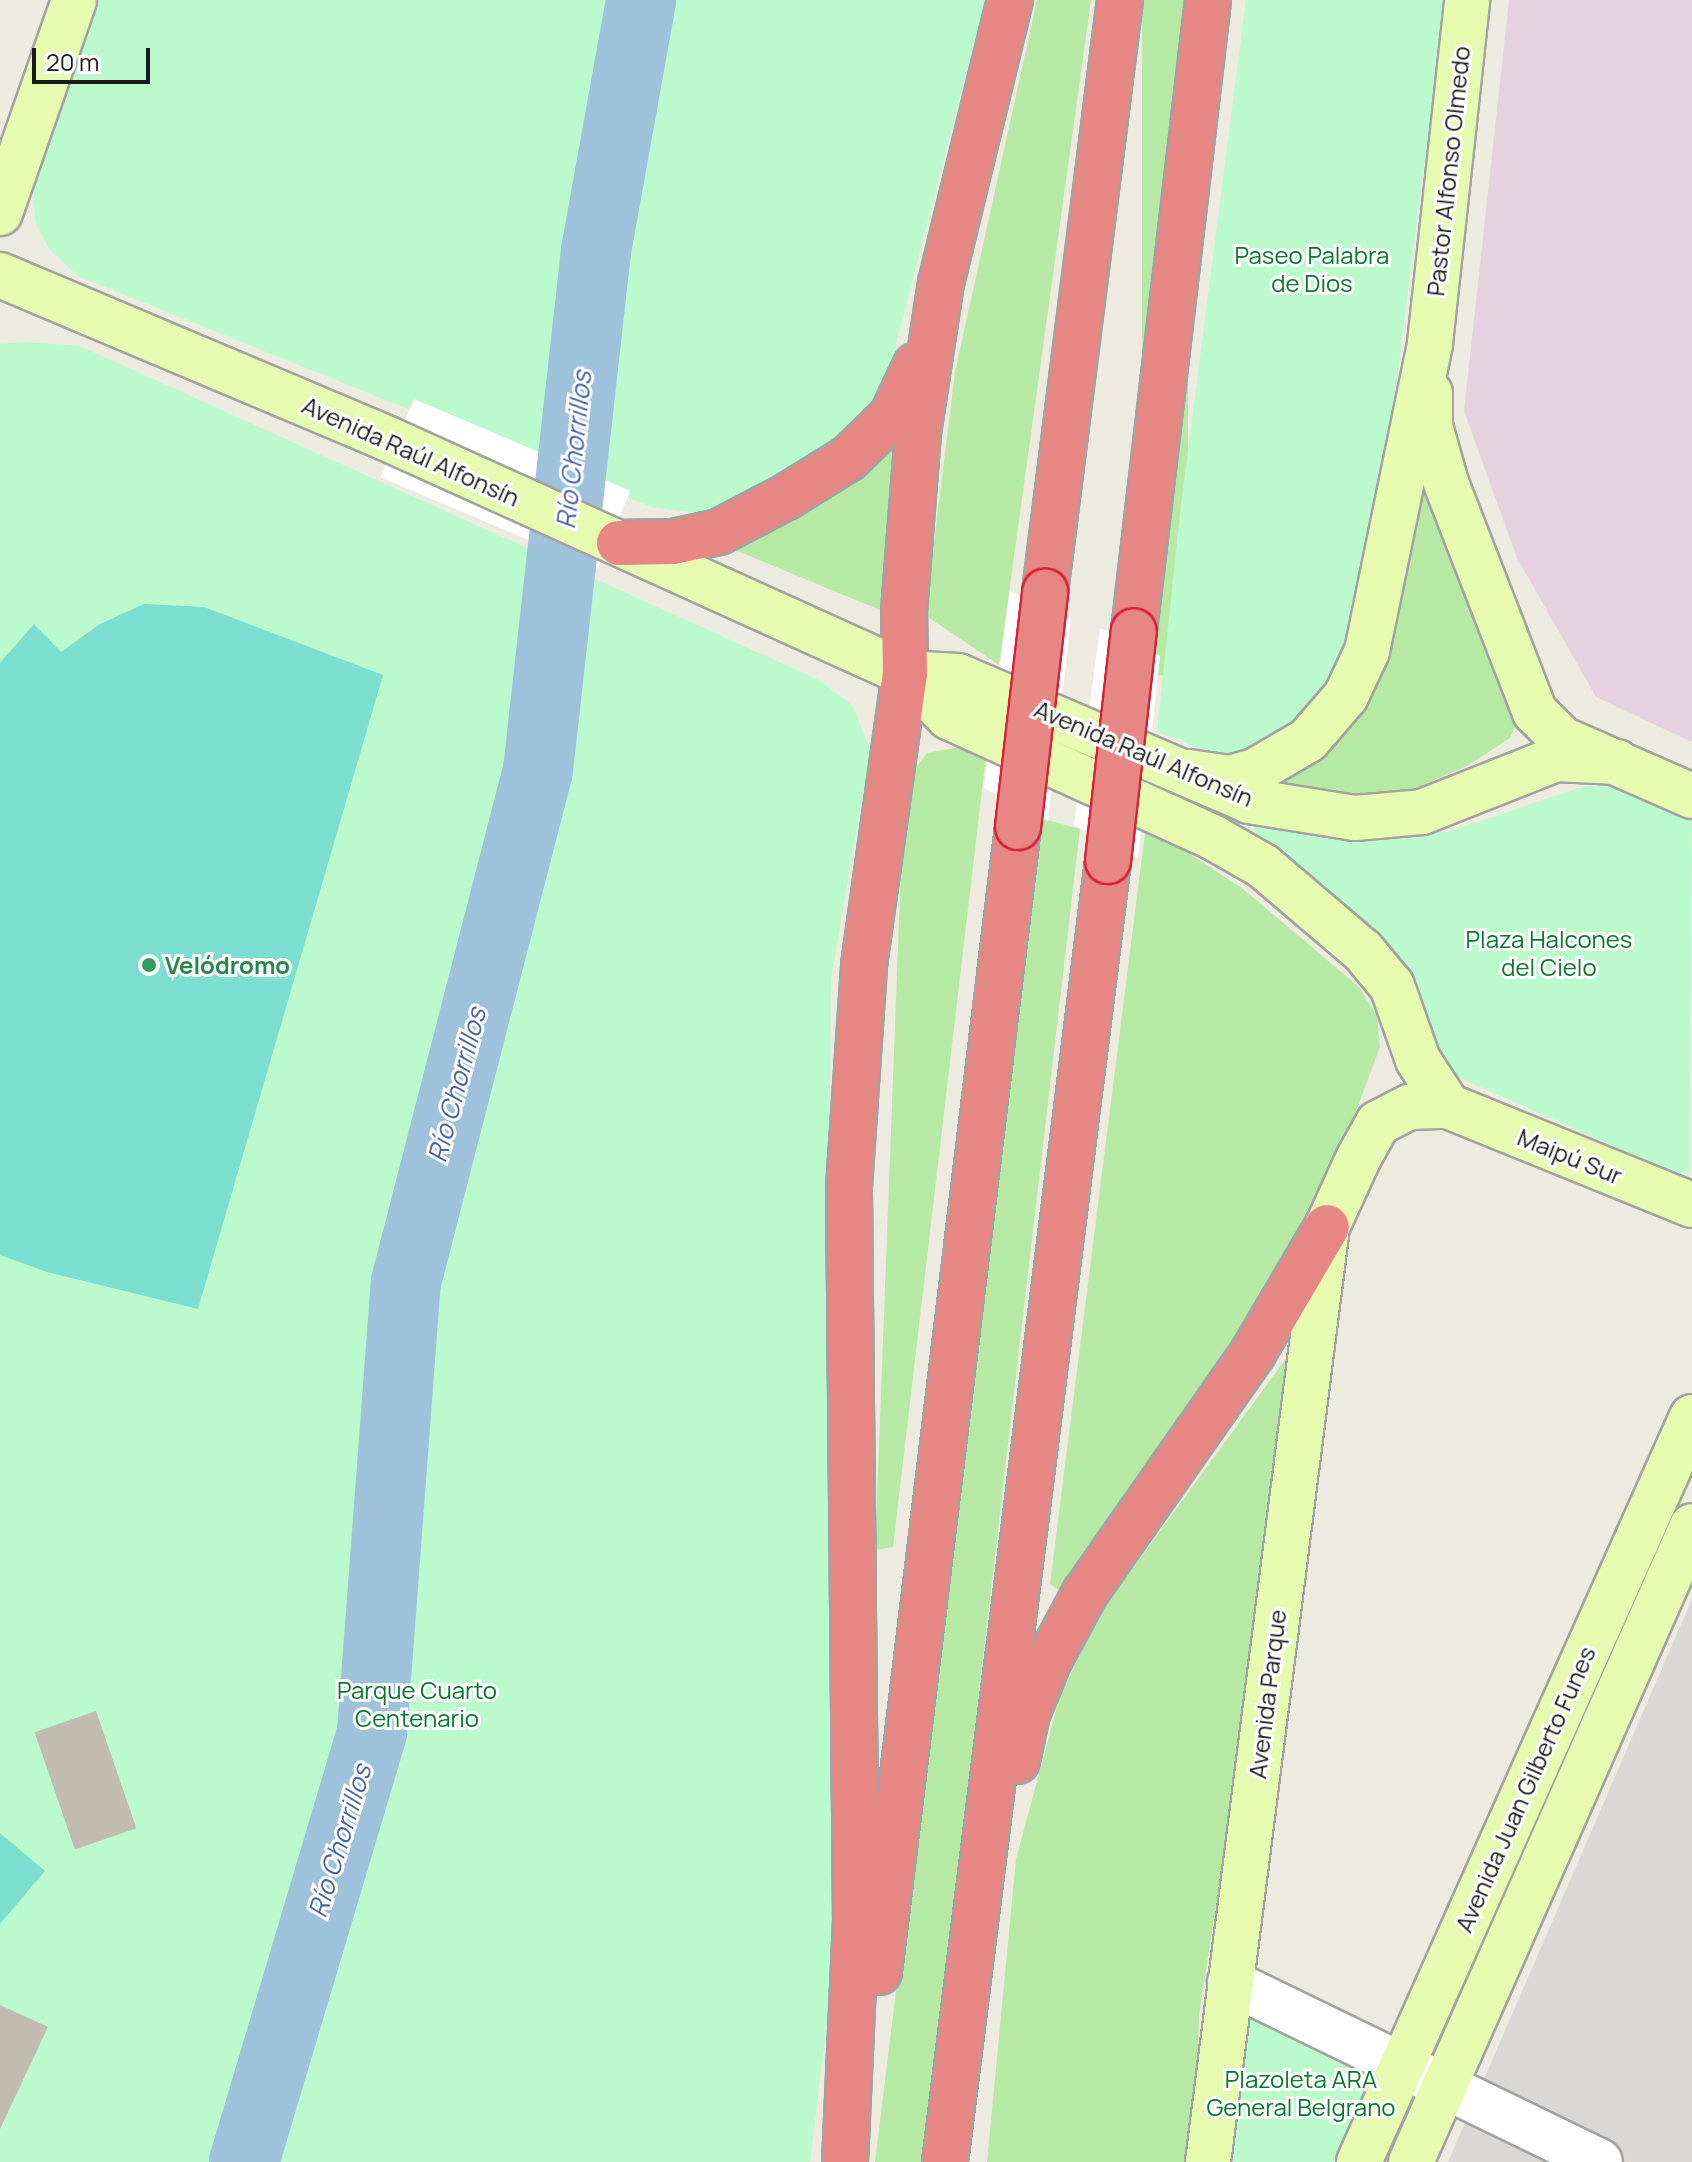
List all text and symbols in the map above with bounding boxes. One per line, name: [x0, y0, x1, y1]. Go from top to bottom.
scale bar: [36, 32, 154, 82]
text: 20 m: [46, 45, 99, 78]
street label: Pastor Alfonso Olmedo: [1421, 45, 1475, 297]
park label: Paseo Palabra de Dios: [1235, 241, 1389, 297]
water label: Río Chorrillos: [550, 370, 598, 530]
street label: Avenida Raúl Alfonsín: [298, 390, 524, 512]
street label: Avenida Raúl Alfonsín: [1030, 694, 1258, 812]
park label: Plaza Halcones del Cielo: [1466, 925, 1632, 981]
place label: Velódromo: [165, 951, 290, 979]
marker: Velódromo: [140, 956, 158, 974]
water label: Río Chorrillos: [421, 1004, 493, 1166]
street label: Maipú Sur: [1514, 1122, 1626, 1190]
street label: Avenida Parque: [1242, 1608, 1292, 1780]
street label: Avenida Juan Gilberto Funes: [1449, 1642, 1601, 1936]
park label: Parque Cuarto Centenario: [337, 1676, 497, 1732]
water label: Río Chorrillos: [302, 1761, 378, 1921]
park label: Plazoleta ARA General Belgrano: [1206, 2065, 1396, 2121]

